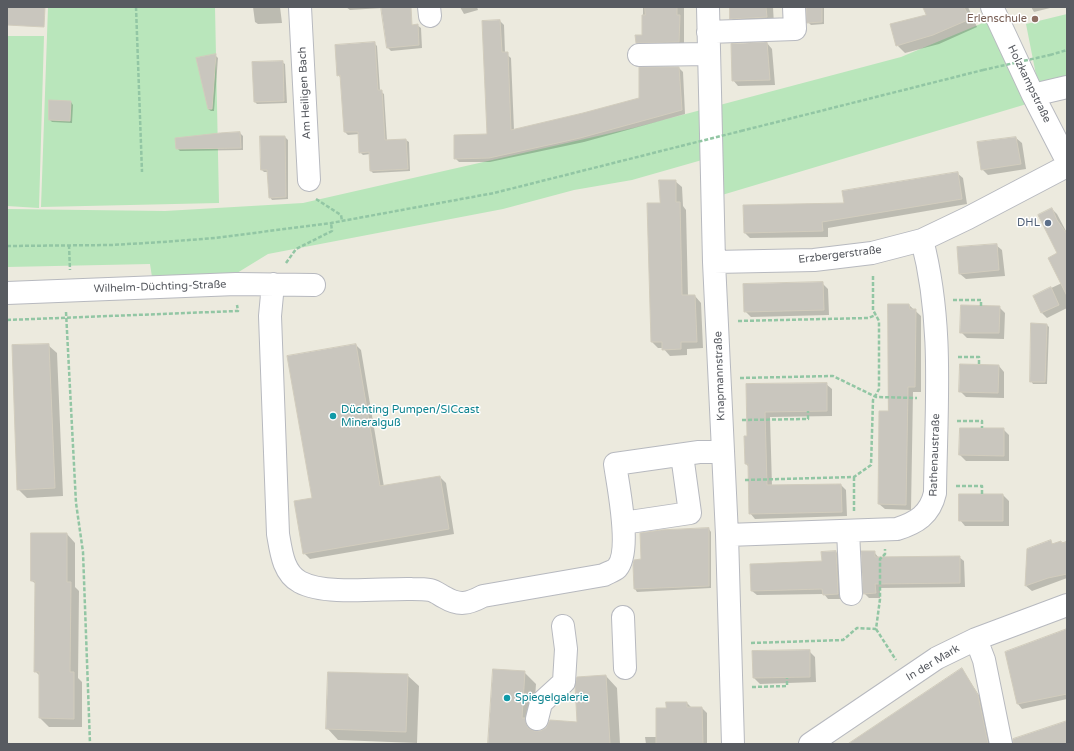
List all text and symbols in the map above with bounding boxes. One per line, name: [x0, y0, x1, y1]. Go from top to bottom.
place label: Erlenschule: [967, 12, 1027, 26]
marker: Erlenschule: [1030, 14, 1040, 24]
street label: Holzkampstraße: [1004, 43, 1054, 125]
street label: Am Heiligen Bach: [296, 46, 314, 140]
place label: DHL: [1017, 216, 1040, 230]
marker: DHL: [1043, 218, 1053, 228]
street label: Erzbergerstraße: [798, 243, 882, 267]
street label: Wilhelm-Düchting-Straße: [93, 278, 227, 296]
street label: Knapmannstraße: [712, 331, 728, 421]
place label: Düchting Pumpen/SICcast Mineralguß: [341, 403, 479, 429]
marker: Düchting Pumpen/SICcast Mineralguß: [328, 411, 338, 421]
street label: Rathenaustraße: [927, 413, 943, 497]
street label: In der Mark: [904, 642, 962, 684]
place label: Spiegelgalerie: [515, 691, 589, 705]
marker: Spiegelgalerie: [502, 693, 512, 703]

